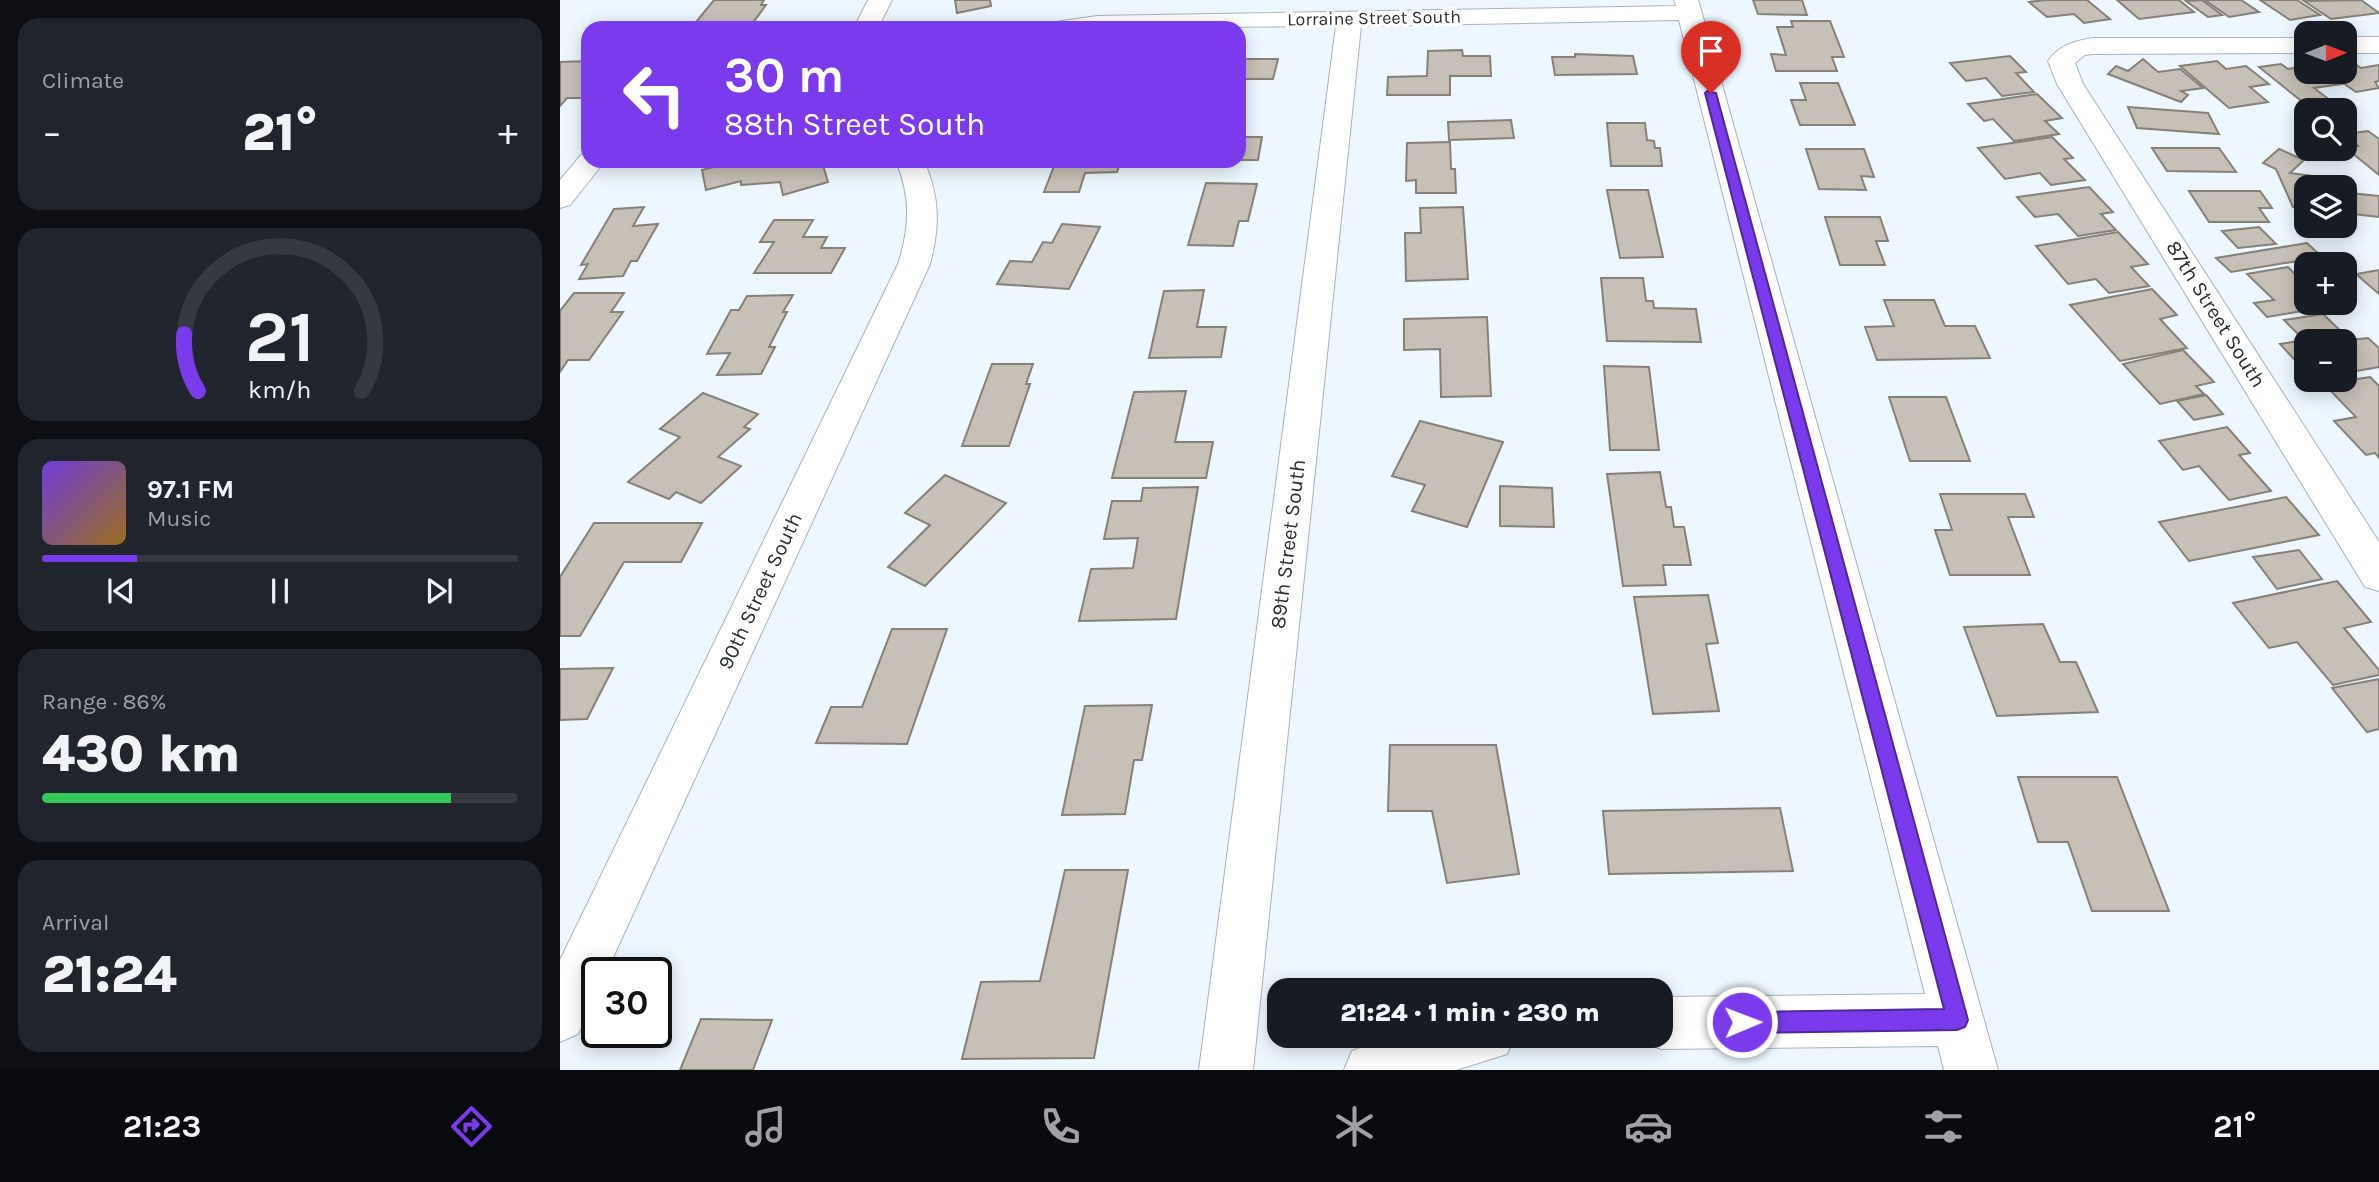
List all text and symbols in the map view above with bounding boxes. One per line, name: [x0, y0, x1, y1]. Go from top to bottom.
street label: Lorraine Street South: [1287, 5, 1461, 31]
pin: [1681, 21, 1741, 93]
north arrow: [2294, 21, 2357, 84]
map controls: [2294, 21, 2357, 392]
icon: arrive: [1692, 32, 1730, 70]
text: 30 m: [724, 47, 844, 104]
icon: left: [609, 49, 700, 140]
text: Climate: [42, 67, 124, 94]
button: search: [2294, 98, 2357, 161]
text: 21°: [242, 102, 318, 163]
text: 88th Street South: [724, 106, 985, 143]
text: −: [42, 110, 62, 155]
text: +: [498, 110, 518, 155]
button: layers: [2294, 175, 2357, 238]
street label: 87th Street South: [2161, 236, 2271, 392]
button: +: [2294, 252, 2357, 315]
text: 21: [245, 294, 315, 379]
button: −: [2294, 329, 2357, 392]
text: km/h: [248, 374, 312, 403]
street label: 89th Street South: [1266, 458, 1310, 630]
text: 97.1 FM: [147, 474, 234, 505]
text: Music: [147, 505, 211, 532]
street label: 90th Street South: [713, 509, 807, 673]
icon: previous: [102, 572, 140, 610]
icon: pause: [261, 572, 299, 610]
icon: next: [420, 572, 458, 610]
text: Range · 86%: [42, 688, 166, 715]
text: 430 km: [42, 723, 240, 784]
text: Arrival: [42, 909, 109, 936]
text: 21:24: [42, 944, 177, 1005]
speed limit sign: 30: [581, 957, 672, 1048]
position arrow: [1705, 985, 1779, 1059]
text: 21:24 · 1 min · 230 m: [1340, 997, 1600, 1028]
icon: directions: [447, 1102, 496, 1151]
icon: music: [741, 1102, 790, 1151]
icon: phone: [1036, 1102, 1085, 1151]
icon: climate: [1330, 1102, 1379, 1151]
icon: car: [1624, 1102, 1673, 1151]
icon: filters: [1919, 1102, 1968, 1151]
text: 21:23: [123, 1108, 201, 1145]
text: 21°: [2213, 1108, 2256, 1145]

